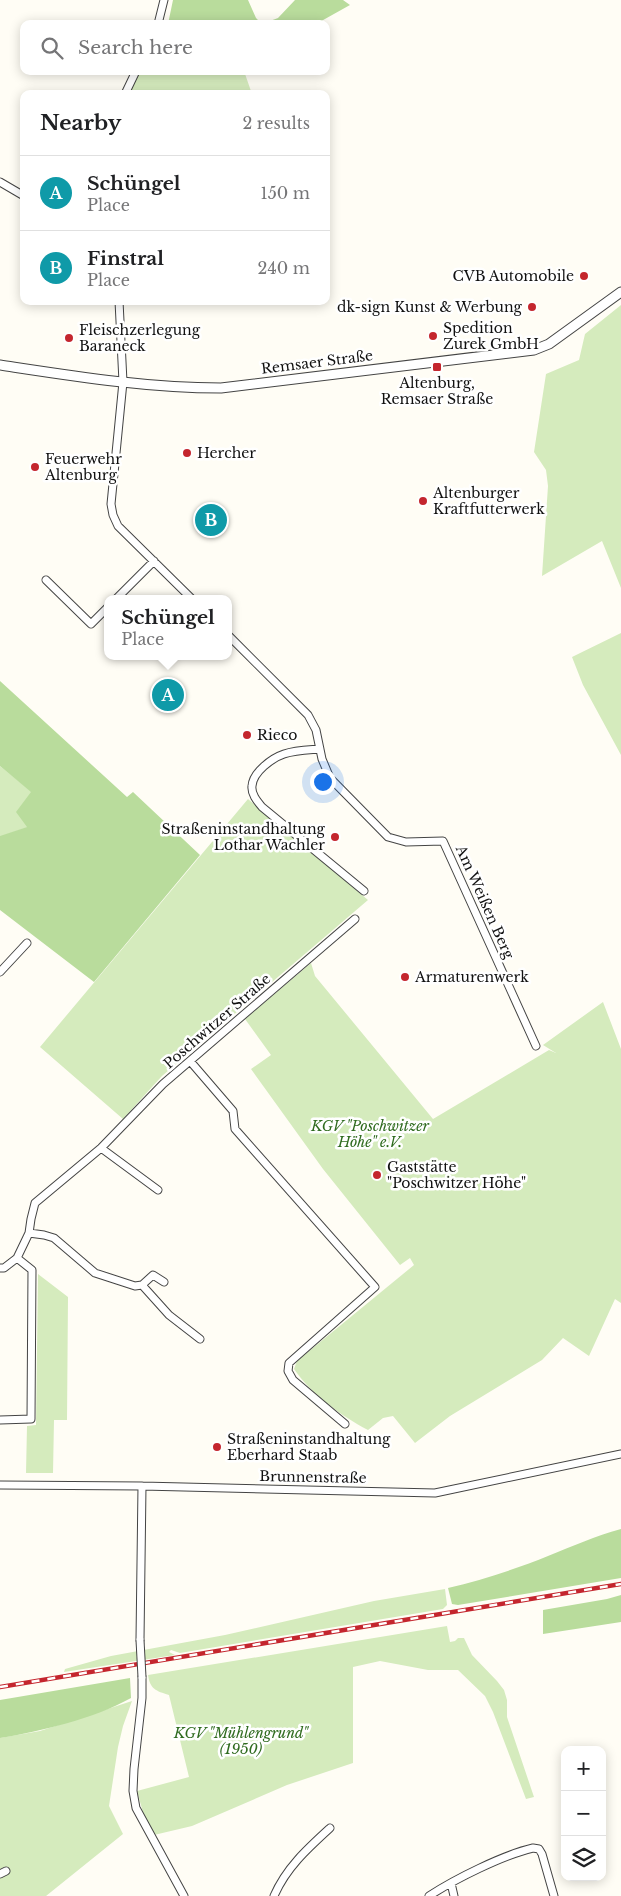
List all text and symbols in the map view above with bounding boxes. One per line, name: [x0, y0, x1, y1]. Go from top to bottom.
search box: [20, 20, 330, 75]
icon: search: [38, 34, 66, 62]
text: Search here: [78, 36, 193, 59]
text: Nearby: [40, 110, 121, 136]
text: 2 results: [242, 113, 310, 133]
text: Schüngel: [87, 172, 181, 195]
text: A: [50, 183, 62, 203]
text: 150 m: [261, 183, 310, 203]
text: Place: [87, 195, 130, 215]
text: Finstral: [87, 247, 164, 270]
text: B: [50, 258, 62, 278]
text: 240 m: [258, 258, 310, 278]
place label: CVB Automobile: [452, 267, 574, 285]
text: Place: [87, 270, 130, 290]
marker: CVB Automobile: [578, 270, 590, 282]
place label: dk-sign Kunst & Werbung: [337, 298, 523, 316]
marker: dk-sign Kunst & Werbung: [526, 301, 538, 313]
place label: Spedition Zurek GmbH: [443, 319, 539, 353]
place label: Fleischzerlegung Baraneck: [79, 321, 201, 355]
marker: Spedition Zurek GmbH: [427, 330, 439, 342]
marker: Fleischzerlegung Baraneck: [63, 332, 75, 344]
street label: Remsaer Straße: [260, 346, 374, 378]
marker: Altenburg, Remsaer Straße: [431, 361, 443, 373]
place label: Altenburg, Remsaer Straße: [381, 374, 493, 408]
place label: Hercher: [197, 444, 256, 462]
marker: Hercher: [181, 447, 193, 459]
place label: Feuerwehr Altenburg: [44, 450, 122, 484]
marker: Feuerwehr Altenburg: [29, 461, 41, 473]
place label: Altenburger Kraftfutterwerk: [432, 484, 545, 518]
marker: Altenburger Kraftfutterwerk: [417, 495, 429, 507]
pin: B: [195, 501, 227, 539]
popup: [104, 595, 232, 660]
text: Schüngel: [121, 606, 215, 629]
text: Place: [121, 629, 164, 649]
pin: A: [152, 676, 184, 714]
place label: Rieco: [257, 726, 298, 744]
marker: Rieco: [241, 729, 253, 741]
your location: [310, 769, 336, 795]
place label: Straßeninstandhaltung Lothar Wachler: [162, 820, 326, 854]
marker: Straßeninstandhaltung Lothar Wachler: [329, 831, 341, 843]
street label: Am Weißen Berg: [451, 841, 518, 962]
place label: Armaturenwerk: [414, 968, 529, 986]
street label: Poschwitzer Straße: [160, 970, 274, 1072]
marker: Armaturenwerk: [399, 971, 411, 983]
park label: KGV "Poschwitzer Höhe" e.V.: [310, 1117, 430, 1151]
place label: Gaststätte "Poschwitzer Höhe": [387, 1158, 526, 1192]
marker: Gaststätte "Poschwitzer Höhe": [371, 1169, 383, 1181]
place label: Straßeninstandhaltung Eberhard Staab: [227, 1430, 391, 1464]
marker: Straßeninstandhaltung Eberhard Staab: [211, 1441, 223, 1453]
street label: Brunnenstraße: [259, 1467, 367, 1487]
park label: KGV "Mühlengrund" (1950): [173, 1724, 309, 1758]
map controls: [561, 1746, 606, 1881]
button: +: [561, 1746, 606, 1791]
button: −: [561, 1791, 606, 1836]
button: layers: [561, 1836, 606, 1881]

